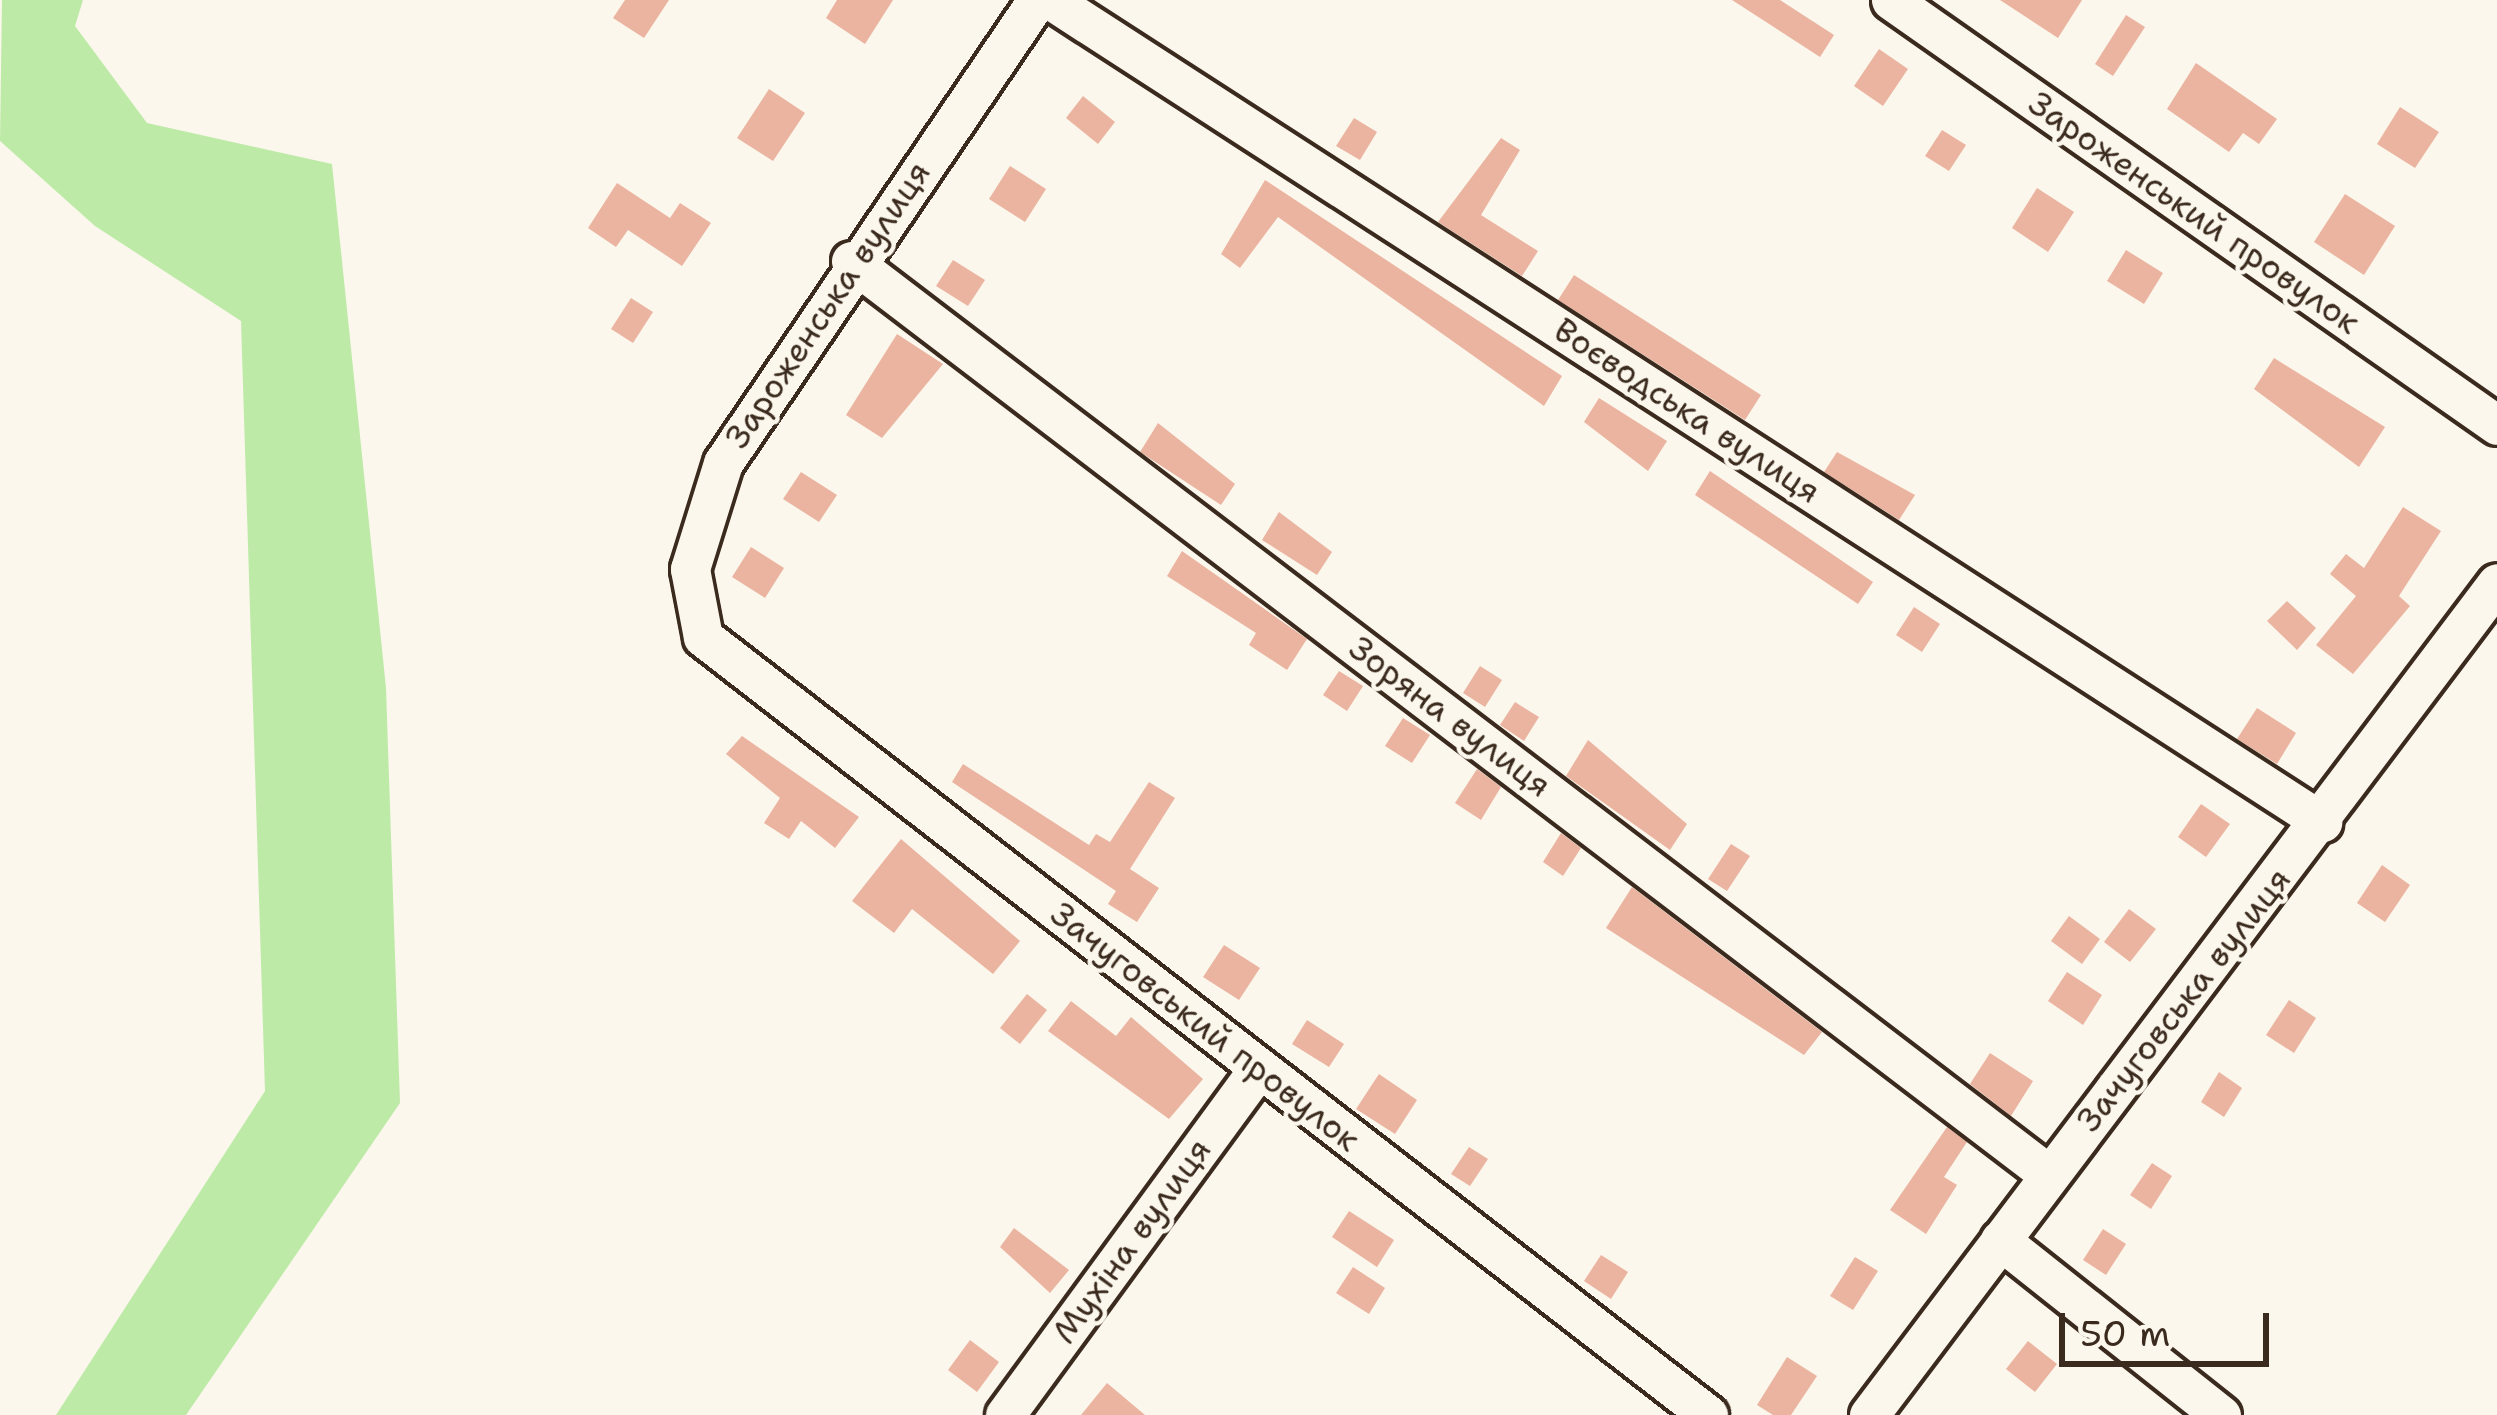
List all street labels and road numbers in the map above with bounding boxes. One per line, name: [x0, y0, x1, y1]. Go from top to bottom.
street label: Зароженський провулок: [2021, 84, 2367, 342]
street label: Зароженська вулиця: [717, 154, 939, 456]
street label: Воєводська вулиця: [1547, 310, 1827, 512]
street label: Зоряна вулиця: [1341, 628, 1559, 806]
street label: Зачуговська вулиця: [2069, 860, 2299, 1140]
street label: Зачуговський провулок: [1043, 894, 1367, 1160]
street label: Мухіна вулиця: [1045, 1131, 1219, 1351]

